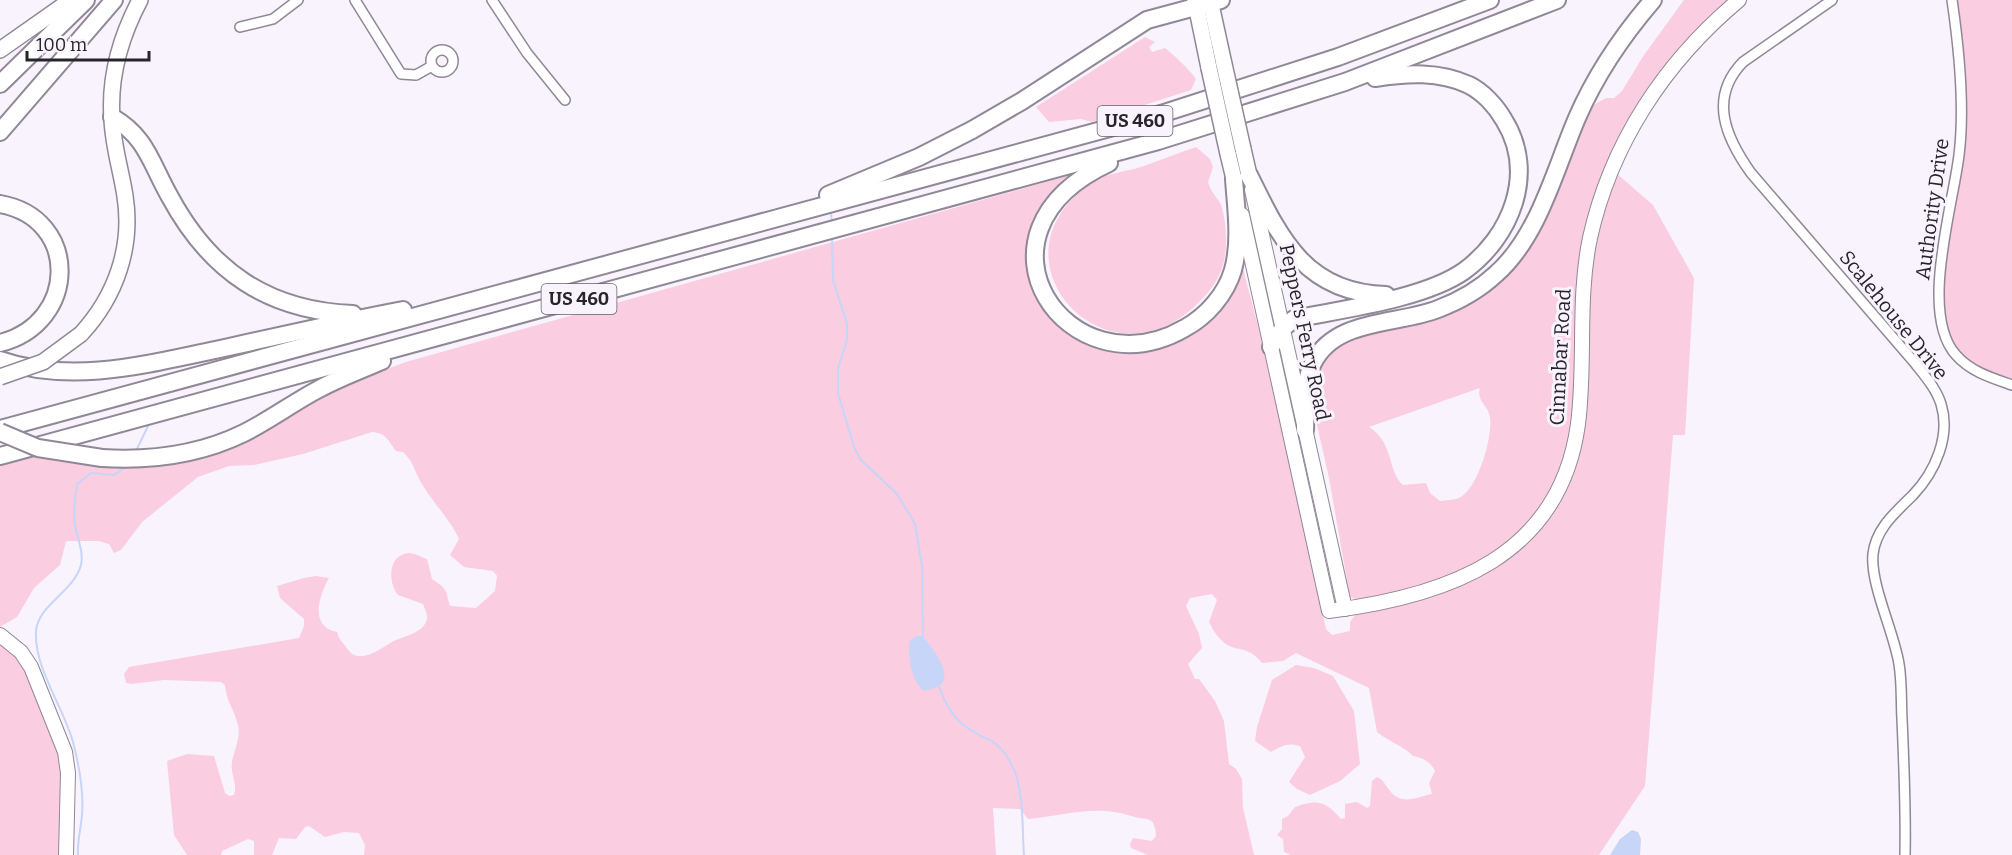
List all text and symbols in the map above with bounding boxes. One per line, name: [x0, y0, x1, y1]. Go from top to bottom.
scale bar: [27, 24, 148, 62]
text: 100 m: [36, 34, 87, 56]
road number: US 460: [1098, 106, 1172, 136]
street label: Authority Drive: [1910, 137, 1954, 281]
street label: Peppers Ferry Road: [1275, 241, 1335, 423]
street label: Scalehouse Drive: [1835, 246, 1953, 384]
road number: US 460: [542, 284, 616, 314]
street label: Cinnabar Road: [1544, 288, 1576, 426]

